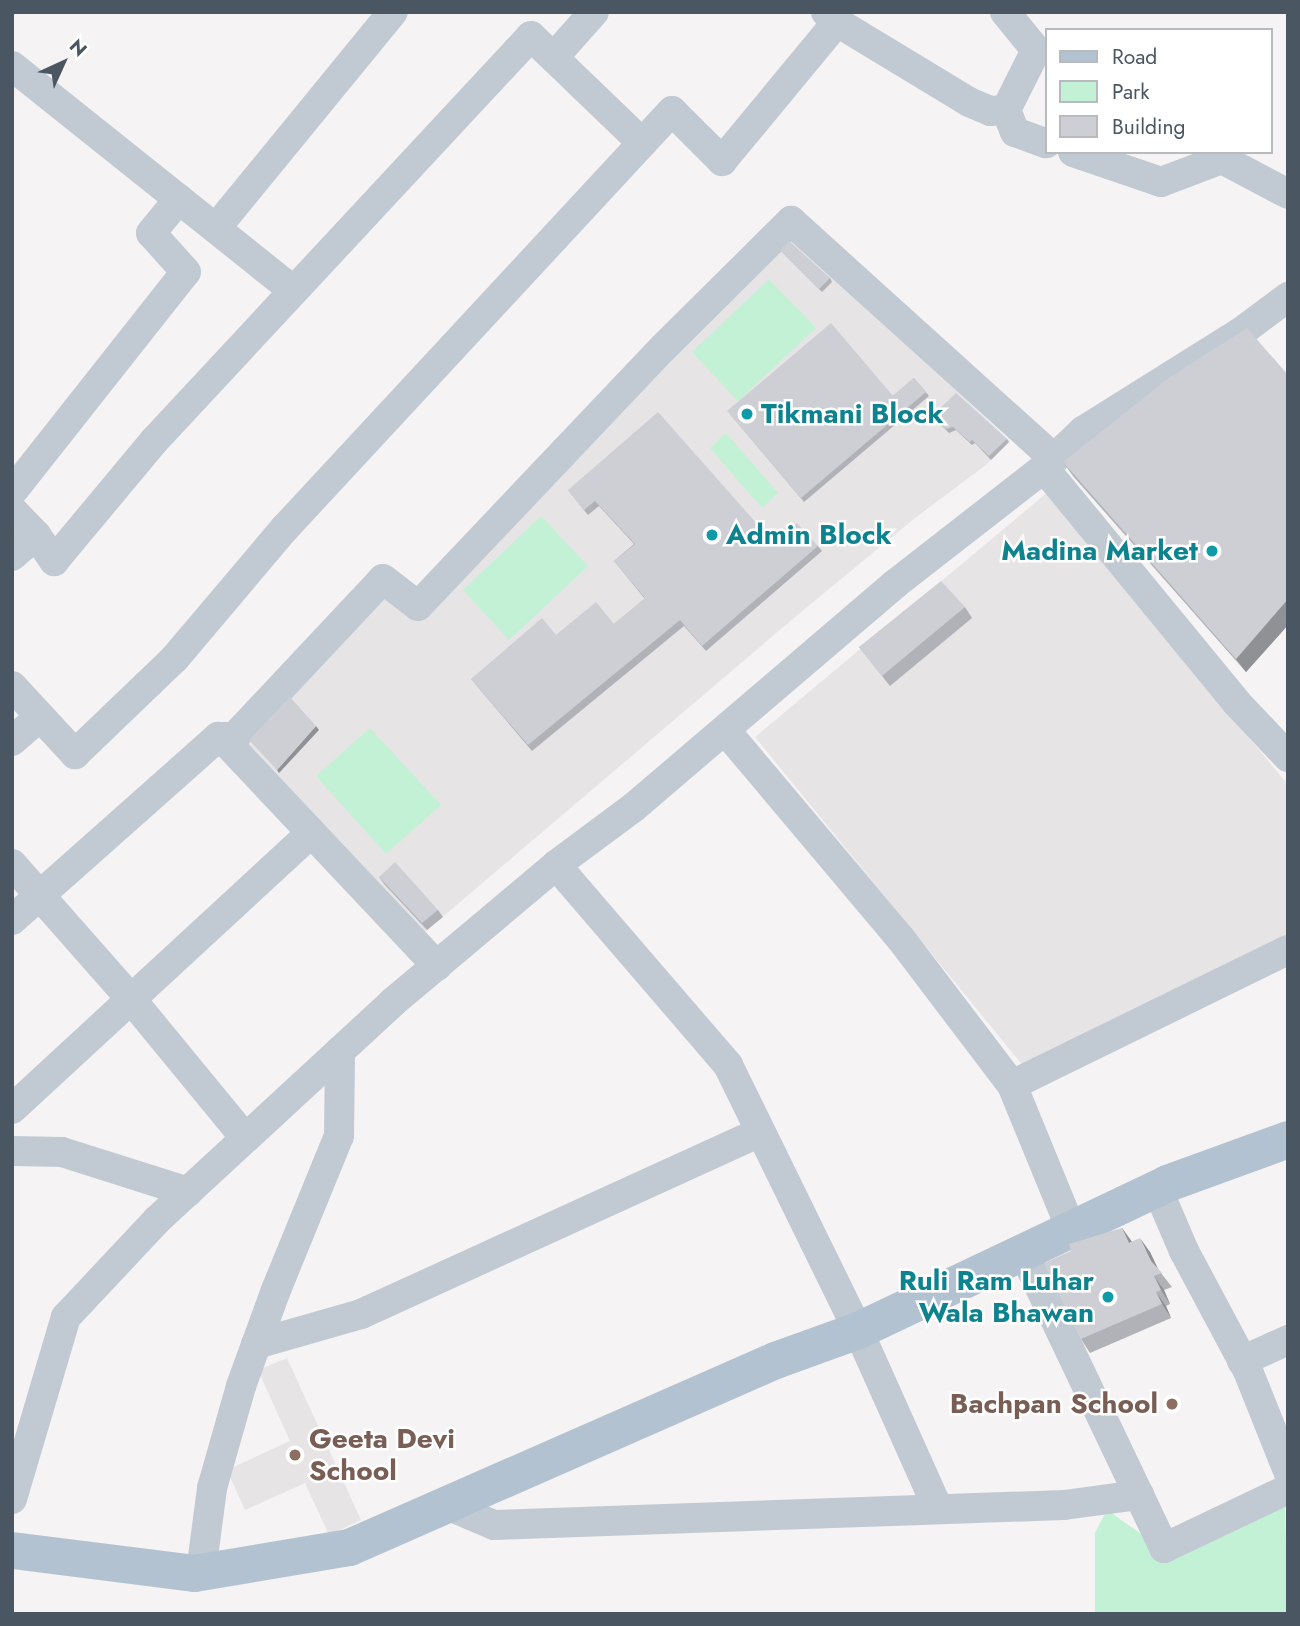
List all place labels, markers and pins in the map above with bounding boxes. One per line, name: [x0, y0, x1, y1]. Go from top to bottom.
place label: Tikmani Block: [761, 397, 944, 431]
marker: Tikmani Block: [739, 406, 755, 422]
place label: Admin Block: [726, 518, 892, 552]
marker: Admin Block: [704, 527, 720, 543]
place label: Madina Market: [1001, 534, 1198, 568]
marker: Madina Market: [1204, 543, 1220, 559]
place label: Ruli Ram Luhar Wala Bhawan: [899, 1264, 1094, 1330]
marker: Ruli Ram Luhar Wala Bhawan: [1100, 1289, 1116, 1305]
place label: Bachpan School: [950, 1387, 1158, 1421]
marker: Bachpan School: [1164, 1396, 1180, 1412]
place label: Geeta Devi School: [309, 1422, 455, 1488]
marker: Geeta Devi School: [287, 1447, 303, 1463]

